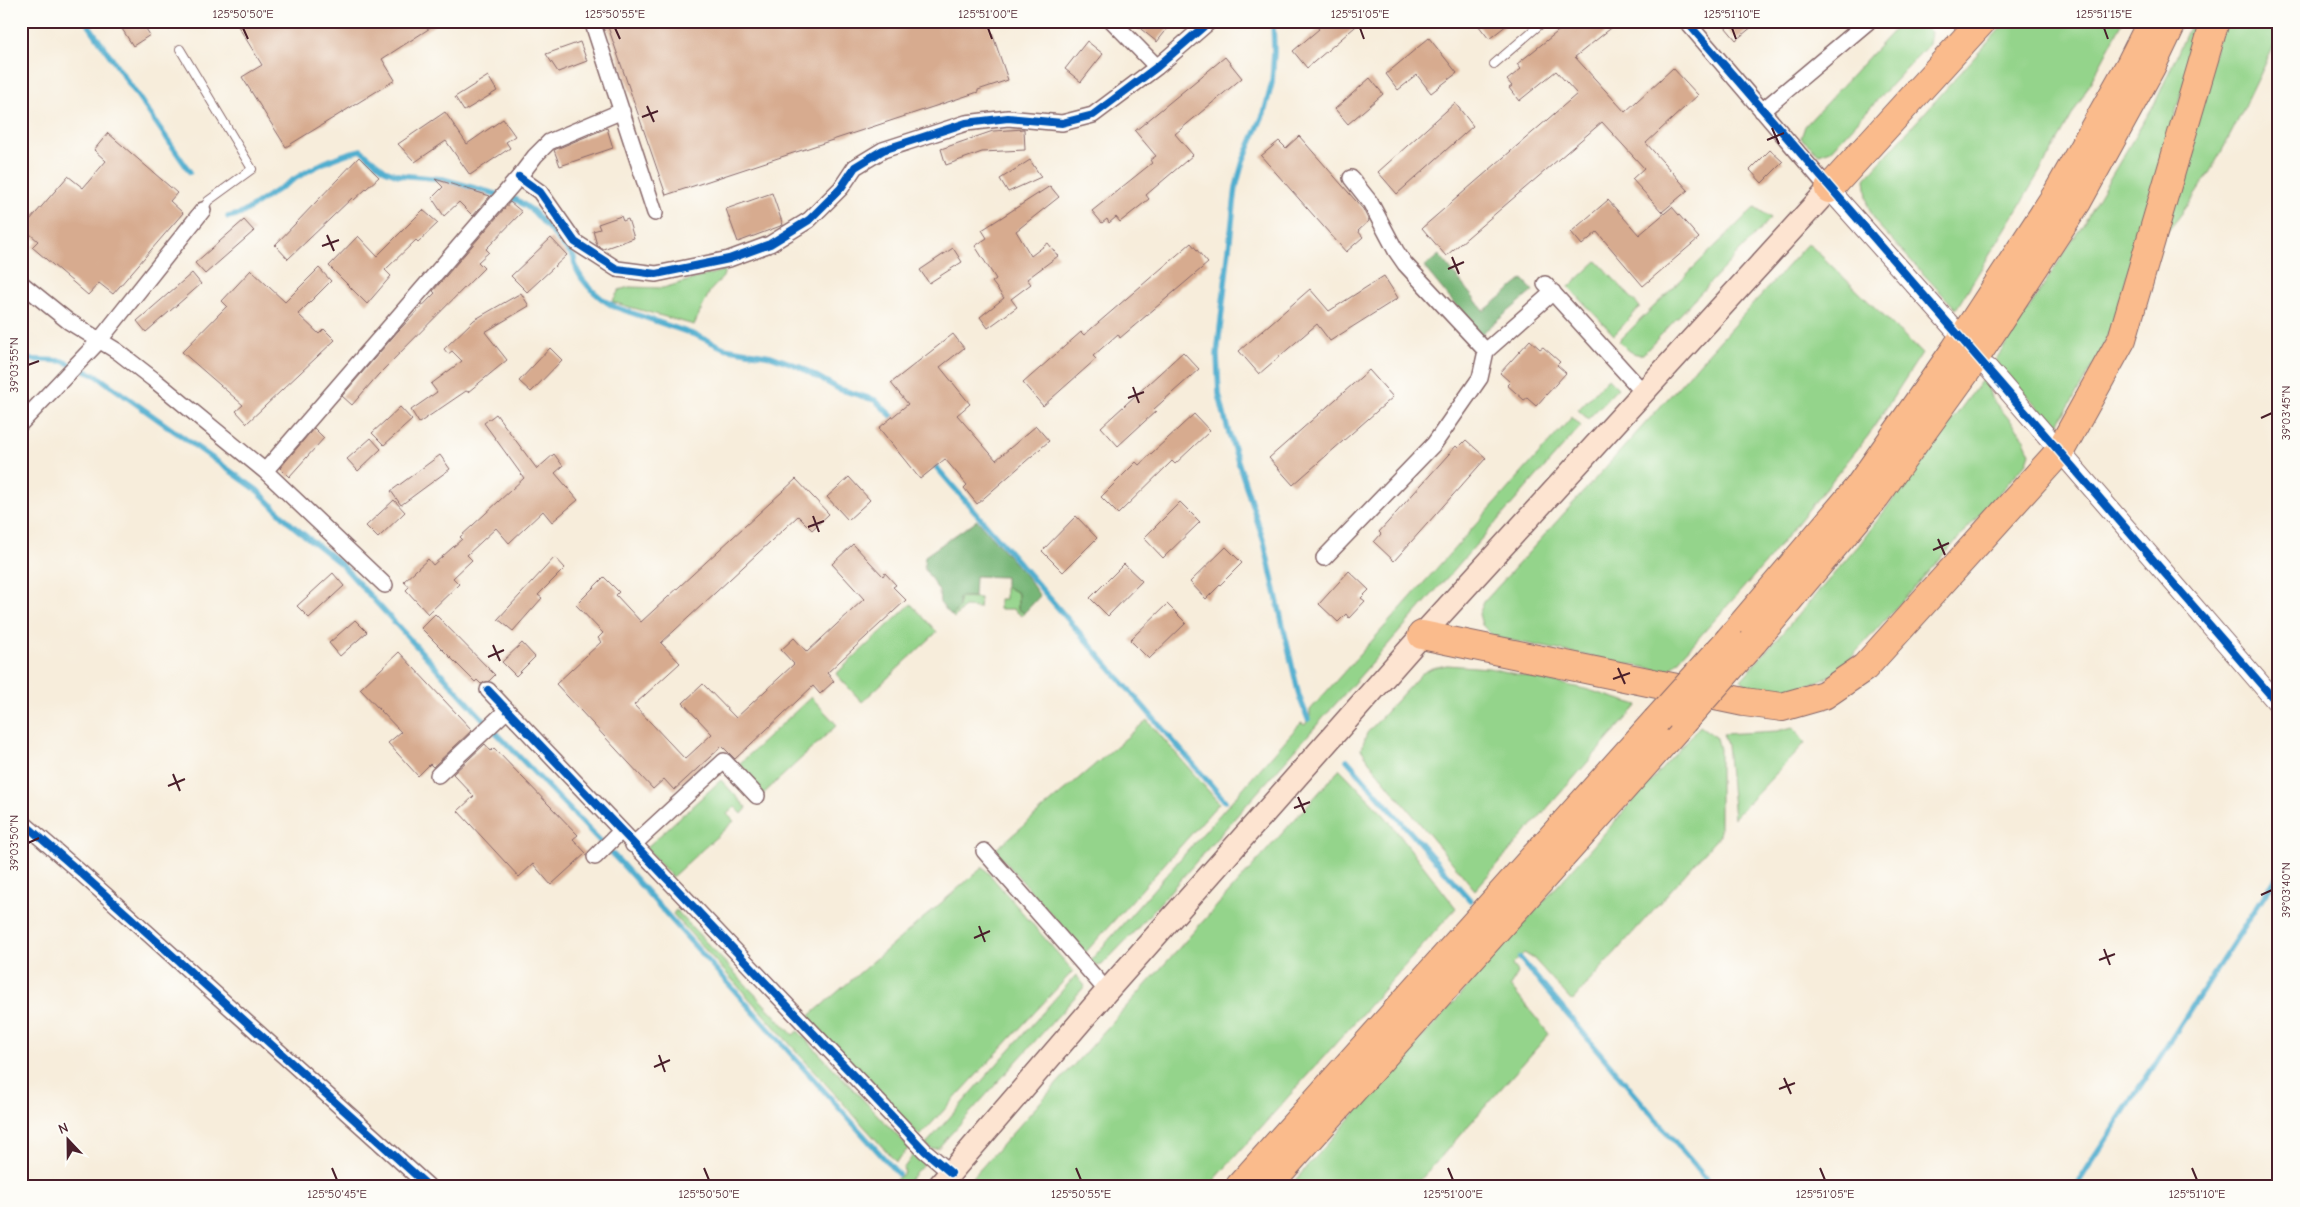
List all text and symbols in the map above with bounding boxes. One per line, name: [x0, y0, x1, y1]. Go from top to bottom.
text: 125°50'50"E: [212, 7, 274, 21]
text: 125°50'55"E: [585, 7, 645, 21]
text: 125°51'00"E: [958, 7, 1018, 21]
text: 125°51'05"E: [1331, 7, 1389, 21]
text: 125°51'10"E: [1704, 7, 1760, 21]
text: 125°51'15"E: [2076, 7, 2132, 21]
text: 39°03'55"N: [7, 337, 21, 393]
text: 39°03'45"N: [2279, 386, 2293, 440]
text: 39°03'50"N: [7, 815, 21, 871]
text: 39°03'40"N: [2279, 862, 2293, 918]
north arrow: [42, 1114, 92, 1164]
text: N: [56, 1119, 71, 1138]
text: 125°50'45"E: [307, 1187, 367, 1201]
text: 125°50'50"E: [678, 1187, 740, 1201]
text: 125°50'55"E: [1051, 1187, 1111, 1201]
text: 125°51'00"E: [1423, 1187, 1483, 1201]
text: 125°51'05"E: [1796, 1187, 1854, 1201]
text: 125°51'10"E: [2169, 1187, 2225, 1201]

